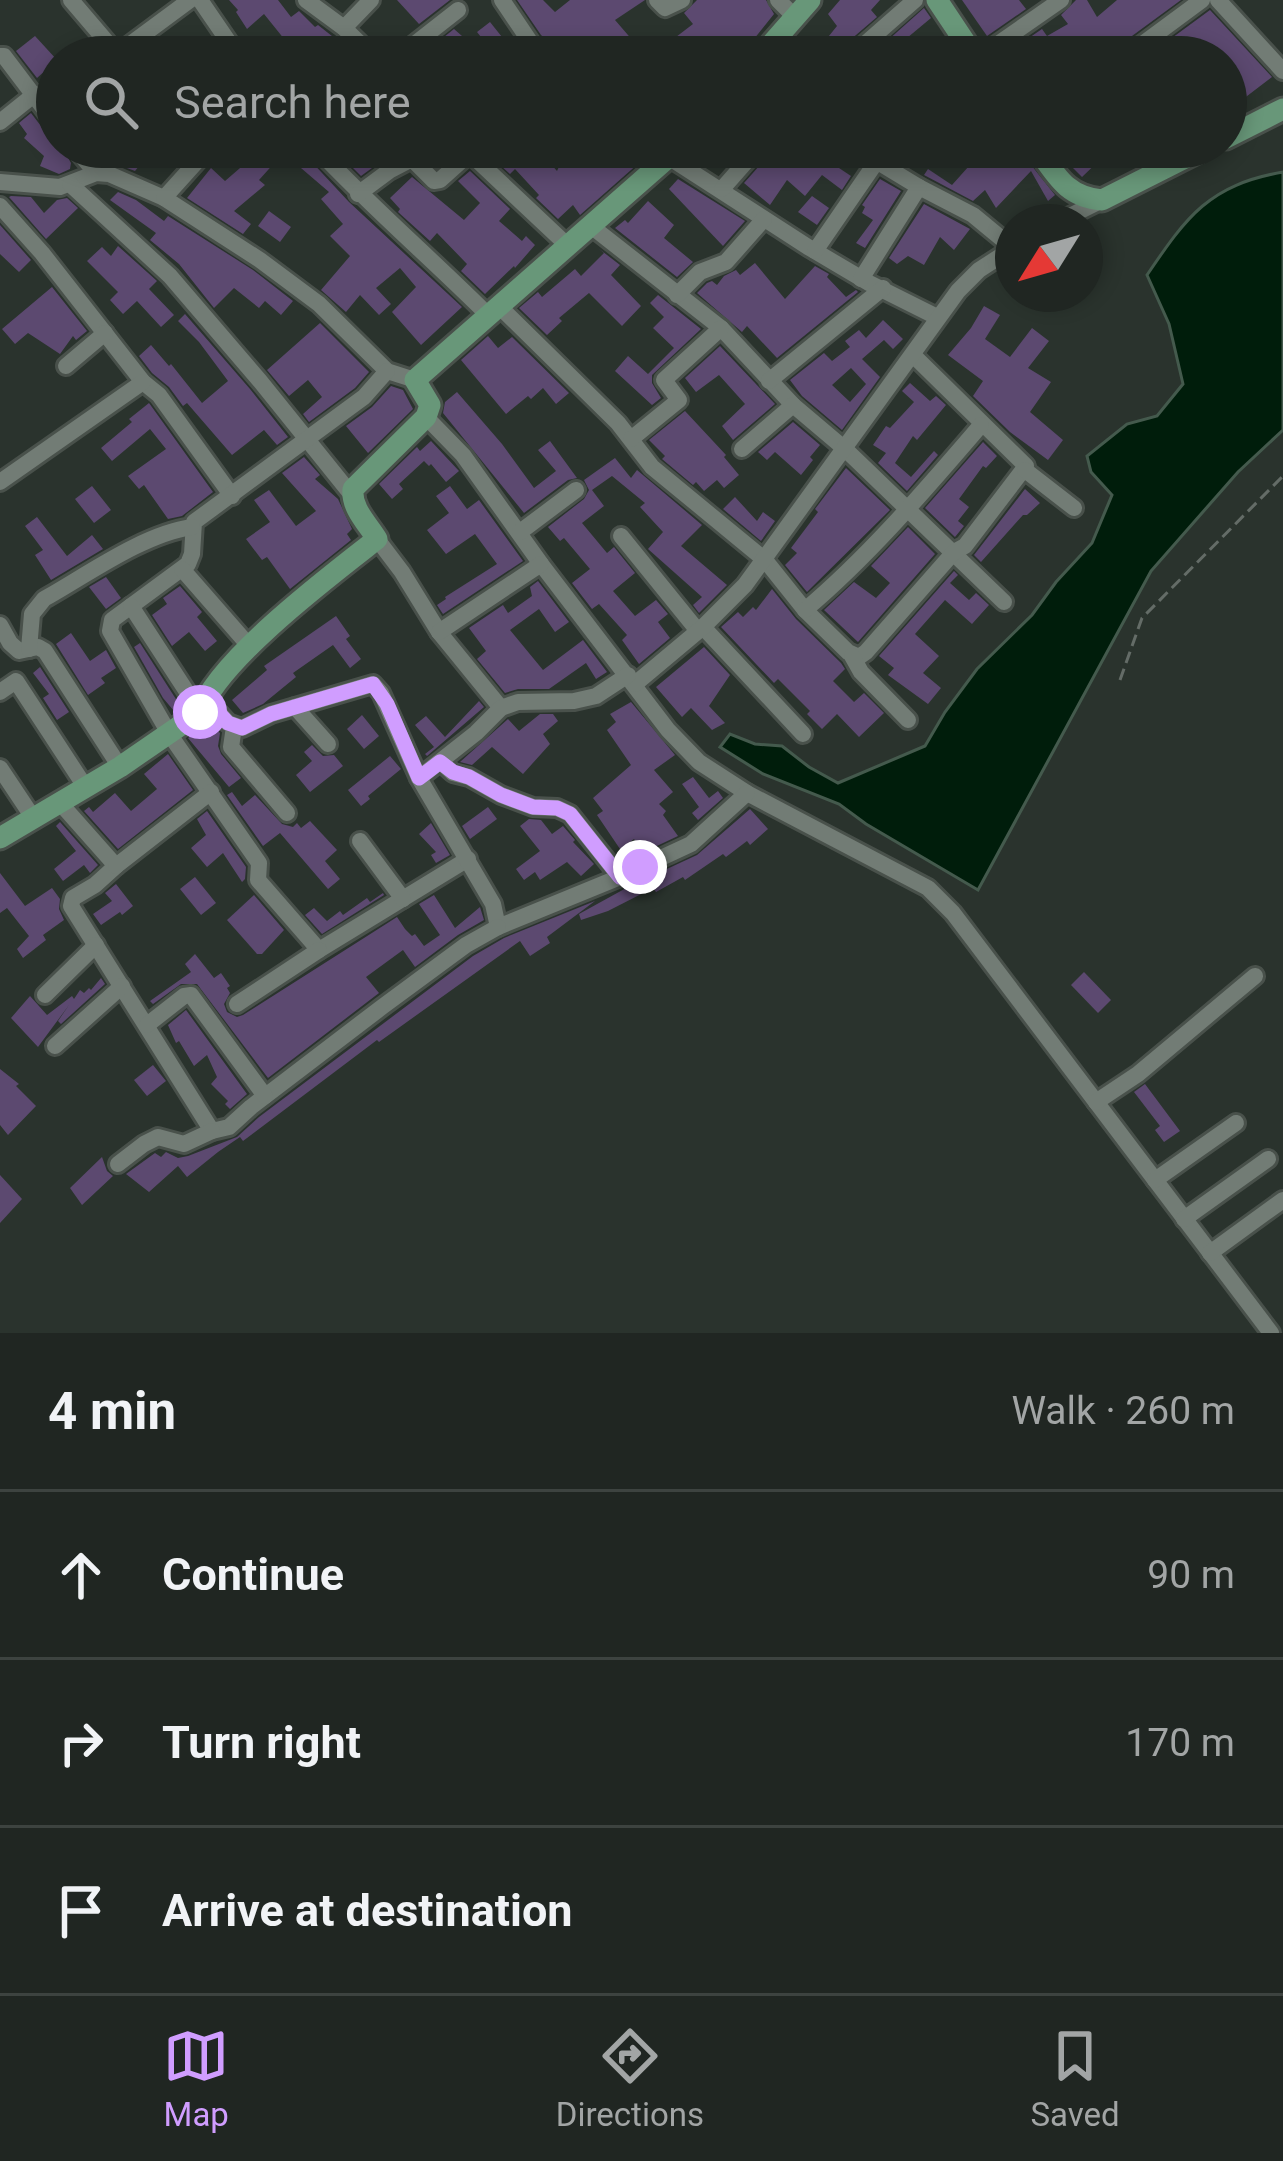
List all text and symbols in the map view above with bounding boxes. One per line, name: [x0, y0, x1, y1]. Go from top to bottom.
search box: [36, 36, 1247, 168]
icon: search: [78, 69, 144, 135]
text: Search here: [174, 76, 411, 129]
north arrow: [995, 204, 1103, 312]
route start: [173, 685, 227, 739]
route end: [613, 840, 667, 894]
text: 4 min: [48, 1382, 176, 1441]
text: Walk · 260 m: [1011, 1388, 1235, 1434]
icon: ahead: [48, 1542, 114, 1608]
text: Continue: [162, 1548, 344, 1601]
text: 90 m: [1147, 1552, 1235, 1598]
icon: right: [48, 1710, 114, 1776]
text: Turn right: [162, 1716, 361, 1769]
text: 170 m: [1125, 1720, 1235, 1766]
icon: arrive: [48, 1878, 114, 1944]
text: Arrive at destination: [162, 1884, 573, 1937]
tab: Map: [163, 2023, 229, 2134]
tab: Directions: [556, 2023, 704, 2134]
tab: Saved: [1031, 2023, 1120, 2134]

